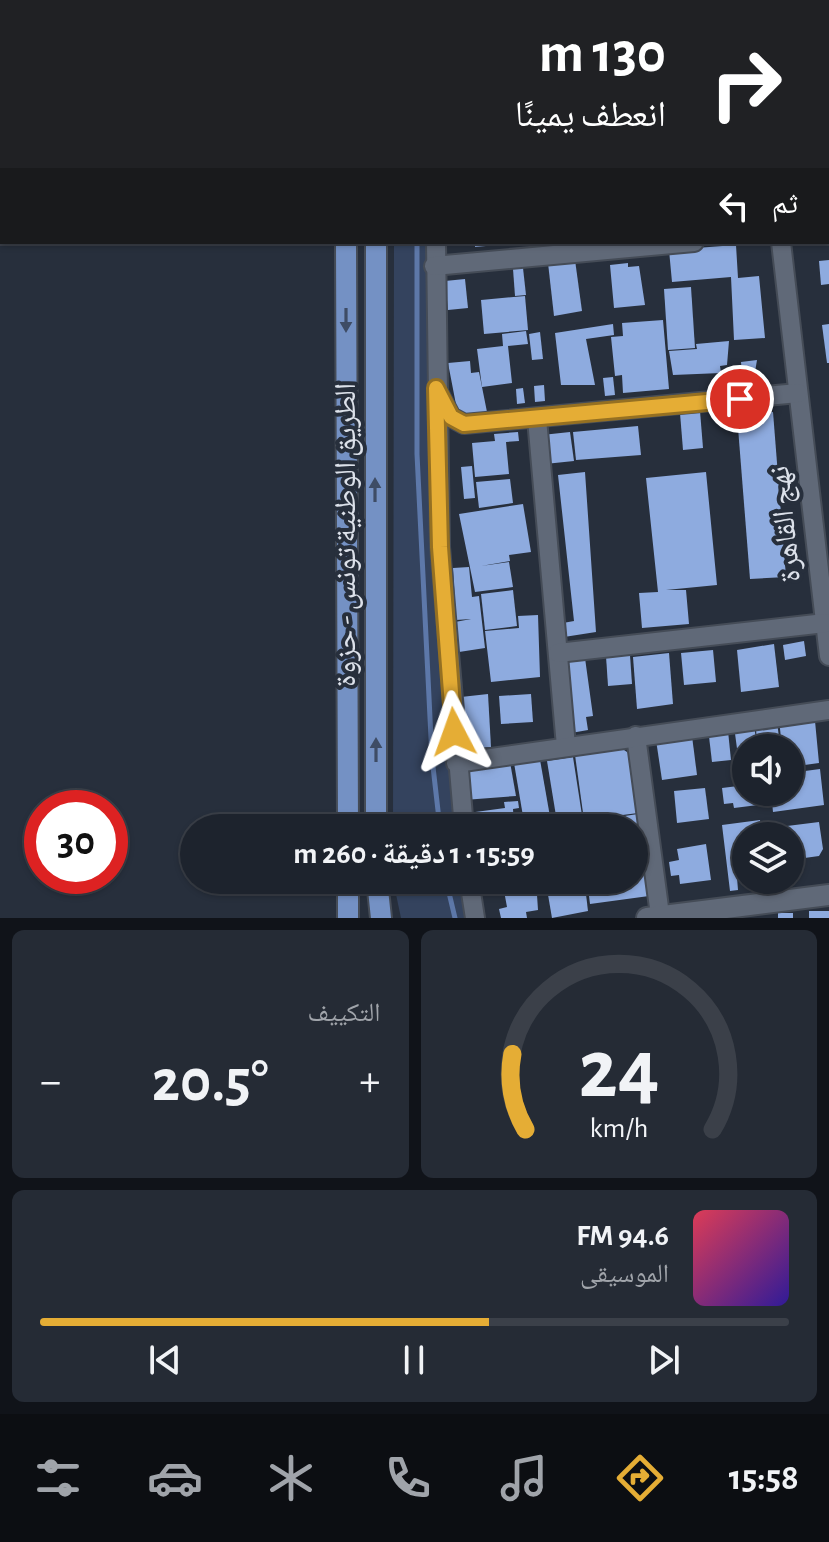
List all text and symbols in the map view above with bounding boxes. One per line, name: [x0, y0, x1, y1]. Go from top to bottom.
text: 130 m: [539, 26, 666, 82]
icon: right: [694, 32, 798, 136]
text: انعطف يمينًا: [515, 97, 666, 133]
icon: left: [712, 184, 756, 228]
text: ثم: [772, 189, 798, 219]
one-way arrow: [340, 308, 352, 333]
pin: [706, 365, 774, 433]
icon: arrive: [718, 377, 762, 421]
street label: الطريق الوطنية تونس - حزوة: [331, 383, 363, 687]
street label: نهج القاهرة: [764, 464, 809, 584]
one-way arrow: [369, 477, 381, 502]
position arrow: [412, 690, 496, 774]
map controls: [732, 734, 804, 894]
button: sound: [732, 734, 804, 806]
one-way arrow: [370, 737, 382, 762]
speed limit sign: 30: [24, 790, 128, 894]
button: layers: [732, 822, 804, 894]
text: 15:59 · 1 دقيقة · 260 m: [293, 839, 535, 869]
text: التكييف: [308, 1000, 381, 1026]
text: 24: [578, 1029, 659, 1113]
text: 20.5°: [152, 1052, 269, 1112]
text: −: [40, 1060, 61, 1104]
text: +: [359, 1060, 380, 1104]
text: km/h: [589, 1114, 648, 1143]
text: 94.6 FM: [576, 1221, 669, 1251]
text: الموسيقى: [580, 1261, 669, 1287]
icon: previous: [143, 1338, 187, 1382]
icon: pause: [392, 1338, 436, 1382]
icon: next: [642, 1338, 686, 1382]
icon: filters: [30, 1450, 86, 1506]
icon: car: [147, 1450, 203, 1506]
icon: climate: [263, 1450, 319, 1506]
icon: phone: [380, 1450, 436, 1506]
icon: music: [496, 1450, 552, 1506]
icon: directions: [612, 1450, 668, 1506]
text: 15:58: [729, 1460, 799, 1496]

